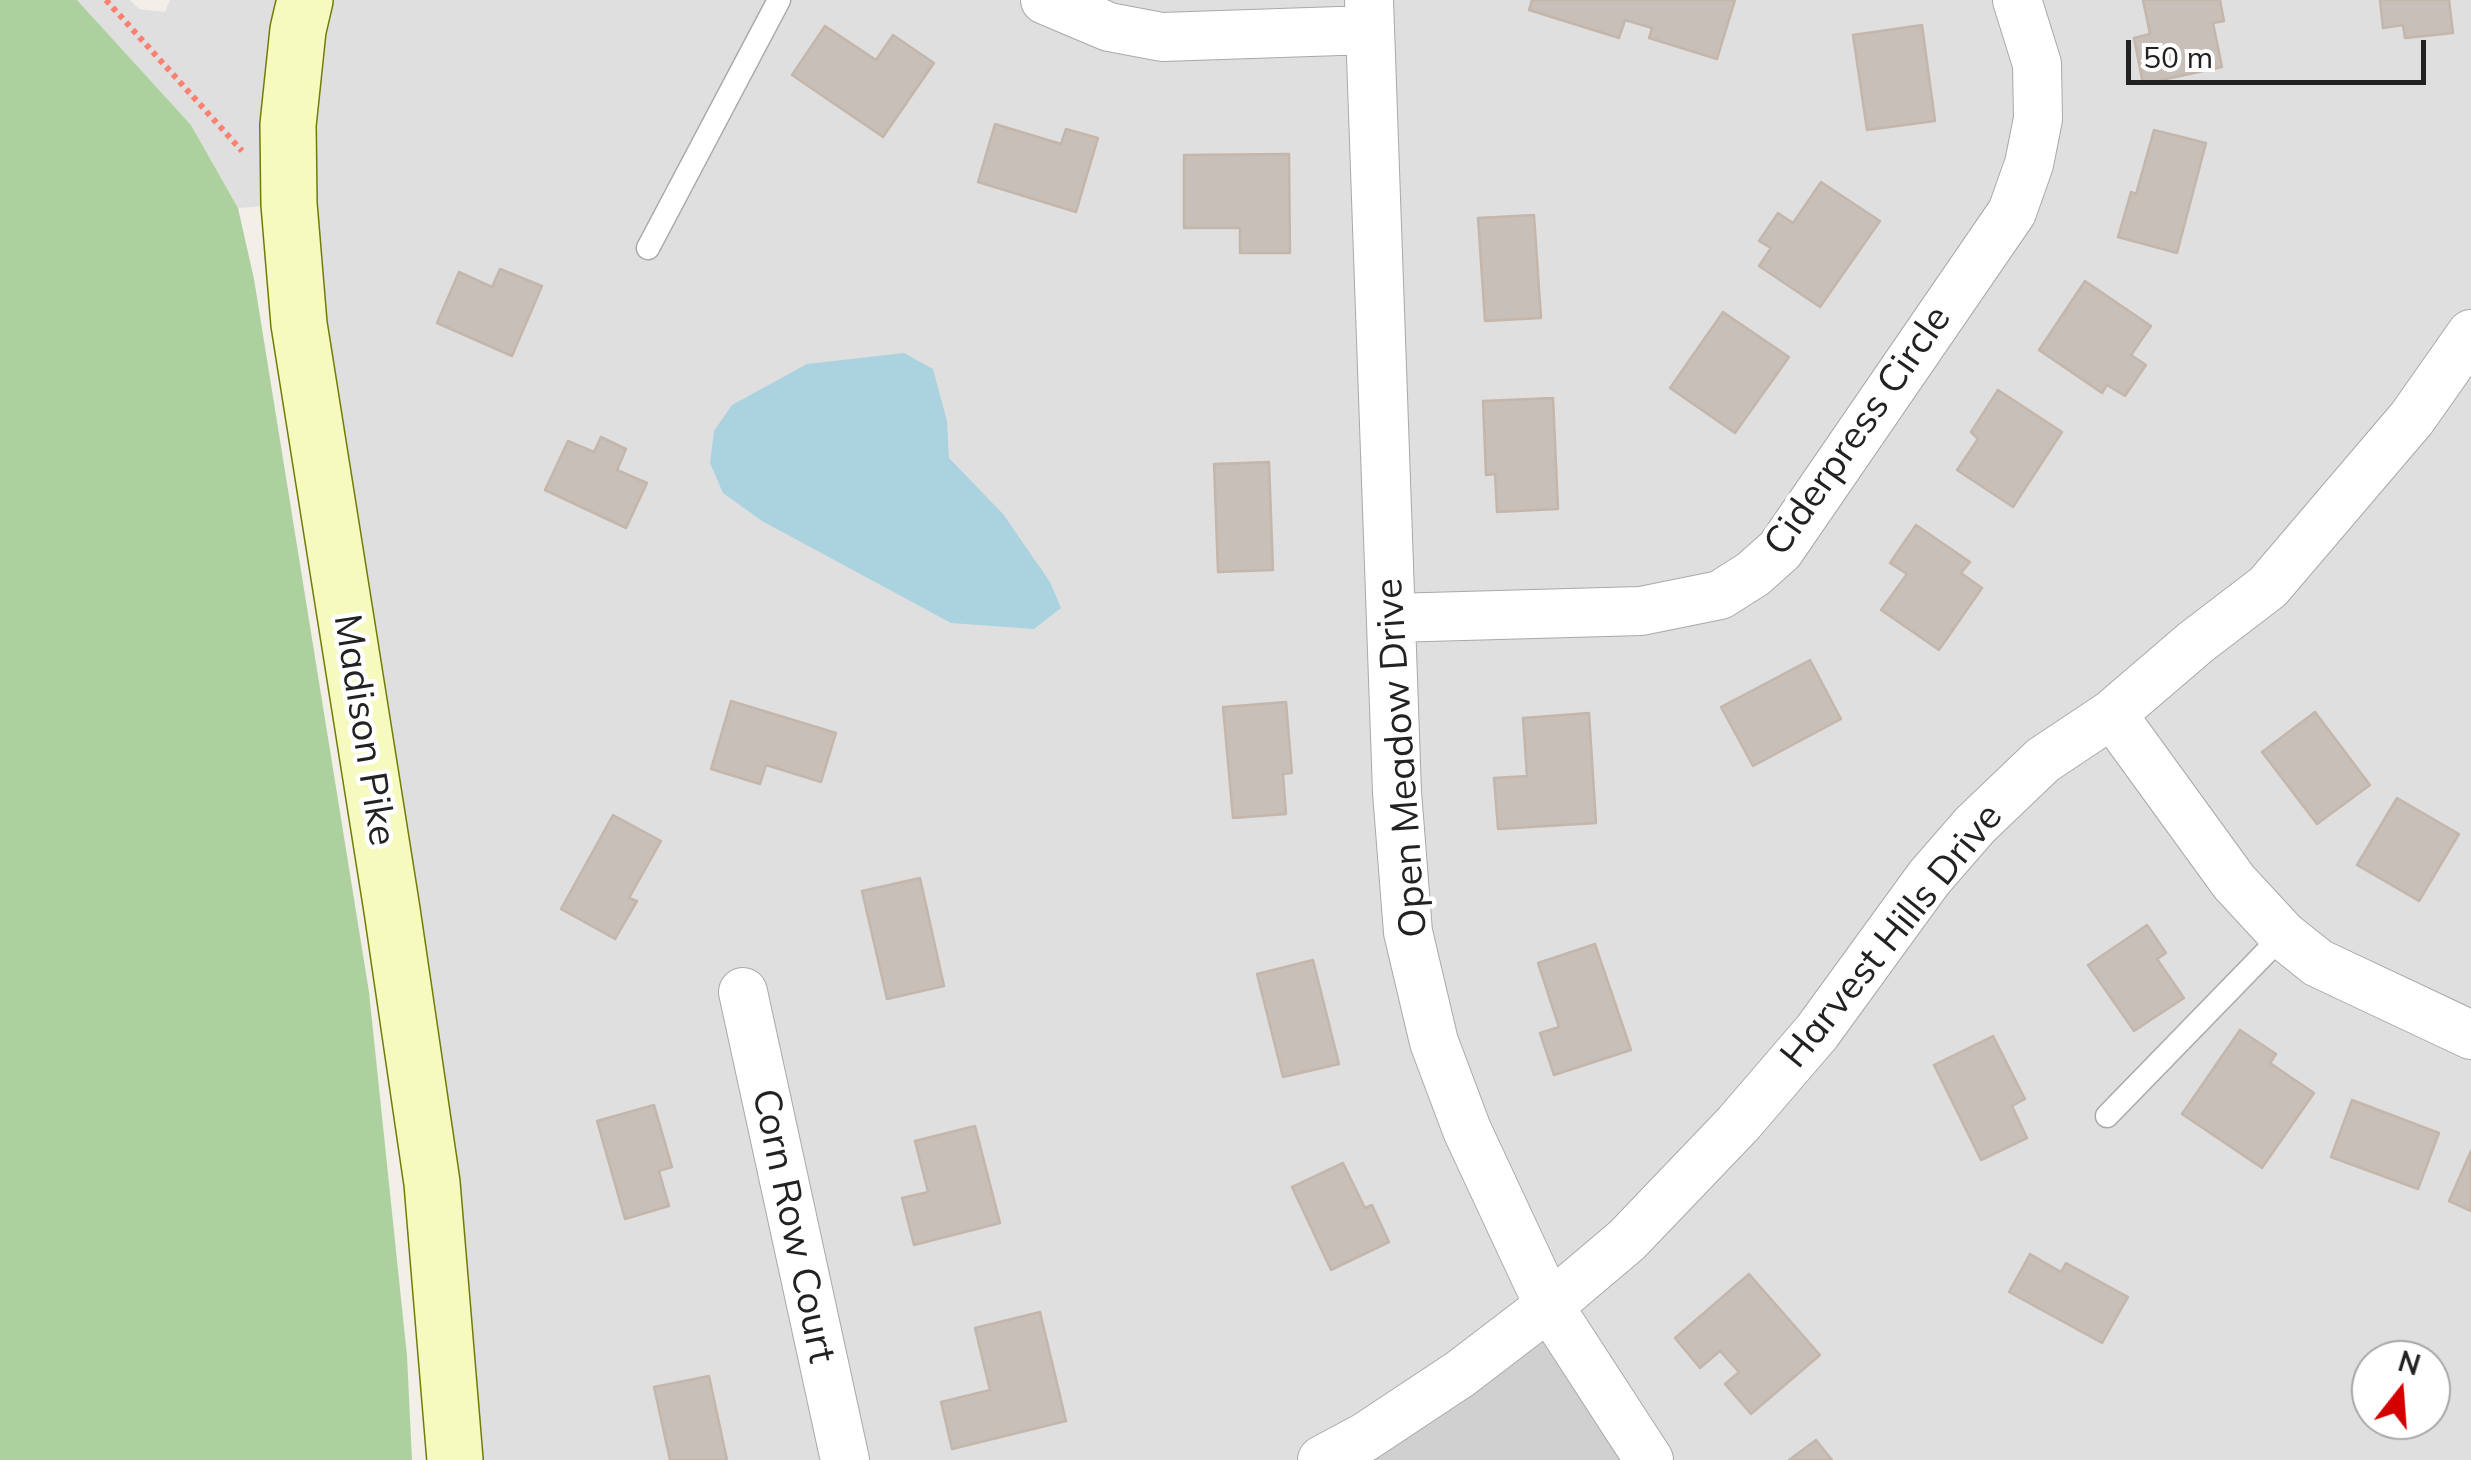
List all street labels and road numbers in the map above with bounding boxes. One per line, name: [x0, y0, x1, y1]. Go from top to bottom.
street label: Ciderpress Circle: [1755, 297, 1961, 565]
street label: Open Meadow Drive: [1367, 577, 1437, 939]
street label: Madison Pike: [323, 611, 405, 849]
street label: Harvest Hills Drive: [1772, 795, 2012, 1077]
street label: Corn Row Court: [742, 1085, 844, 1367]

